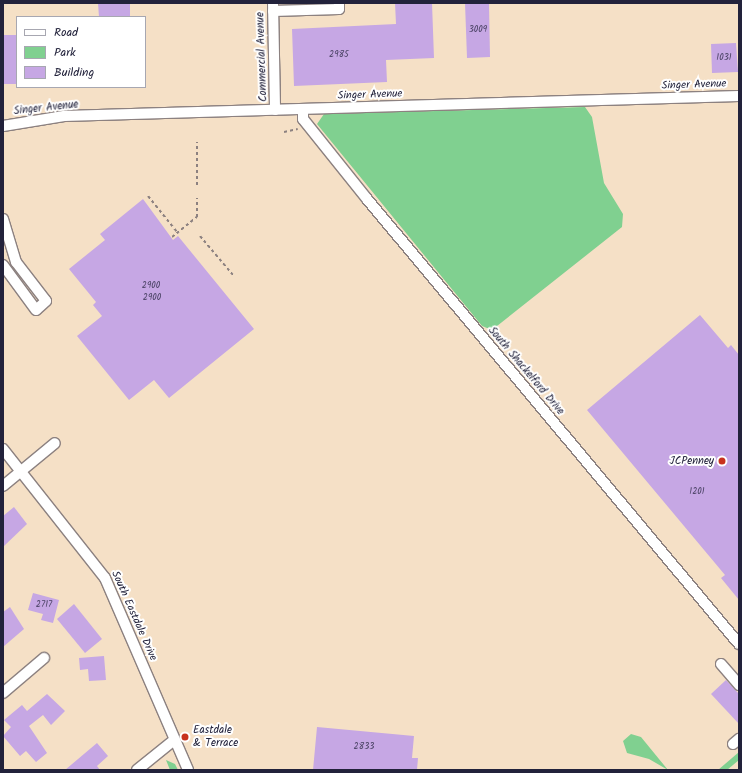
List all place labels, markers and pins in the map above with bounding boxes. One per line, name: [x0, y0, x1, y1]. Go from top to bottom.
place label: JCPenney: [670, 454, 714, 468]
marker: JCPenney: [717, 456, 727, 466]
place label: Eastdale & Terrace: [193, 724, 238, 750]
marker: Eastdale & Terrace: [180, 732, 190, 742]

